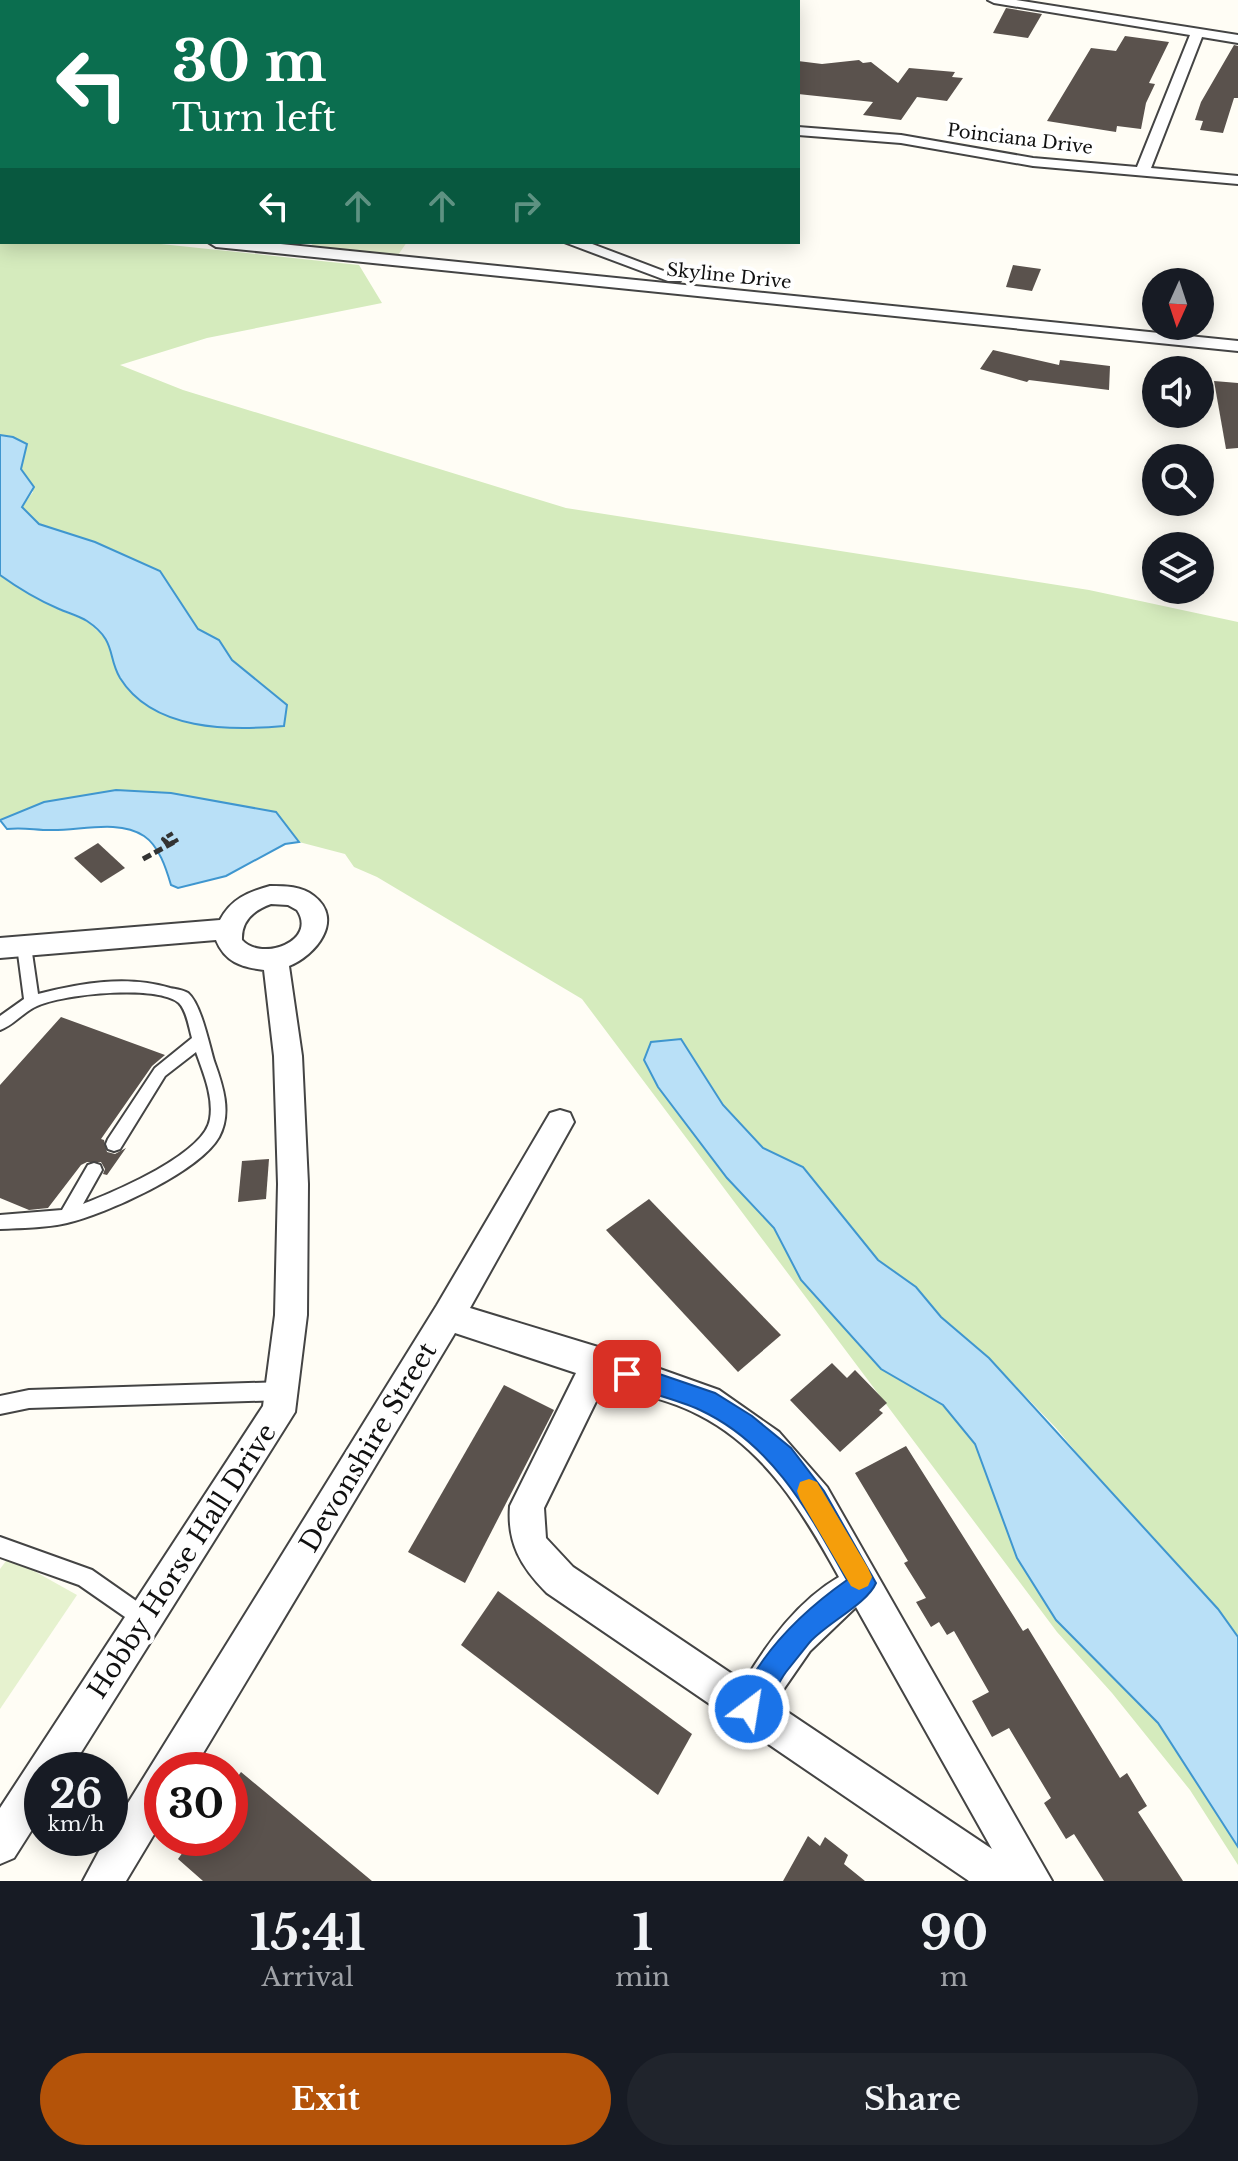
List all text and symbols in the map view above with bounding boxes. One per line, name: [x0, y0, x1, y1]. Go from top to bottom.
text: 30 m: [172, 27, 327, 96]
icon: left: [40, 32, 144, 136]
text: Turn left: [172, 96, 336, 141]
street label: Poinciana Drive: [946, 119, 1094, 159]
icon: left: [252, 184, 296, 228]
icon: ahead: [336, 184, 380, 228]
icon: ahead: [420, 184, 464, 228]
icon: right: [504, 184, 548, 228]
street label: Skyline Drive: [666, 259, 792, 293]
north arrow: [1142, 268, 1214, 340]
map controls: [1142, 268, 1214, 604]
button: sound: [1142, 356, 1214, 428]
button: search: [1142, 444, 1214, 516]
button: layers: [1142, 532, 1214, 604]
street label: Devonshire Street: [293, 1336, 443, 1558]
pin: [593, 1340, 661, 1408]
icon: arrive: [605, 1352, 649, 1396]
street label: Hobby Horse Hall Drive: [81, 1418, 283, 1704]
position arrow: [707, 1667, 791, 1751]
speed limit sign: 30: [144, 1752, 248, 1856]
text: 26: [50, 1769, 103, 1819]
text: km/h: [48, 1812, 104, 1836]
text: 15:41: [250, 1903, 366, 1963]
text: 1: [632, 1903, 653, 1963]
text: 90: [920, 1903, 988, 1963]
text: Arrival: [262, 1961, 354, 1993]
text: min: [615, 1961, 670, 1993]
text: m: [940, 1961, 968, 1993]
button: Exit: [40, 2053, 611, 2145]
button: Share: [627, 2053, 1198, 2145]

